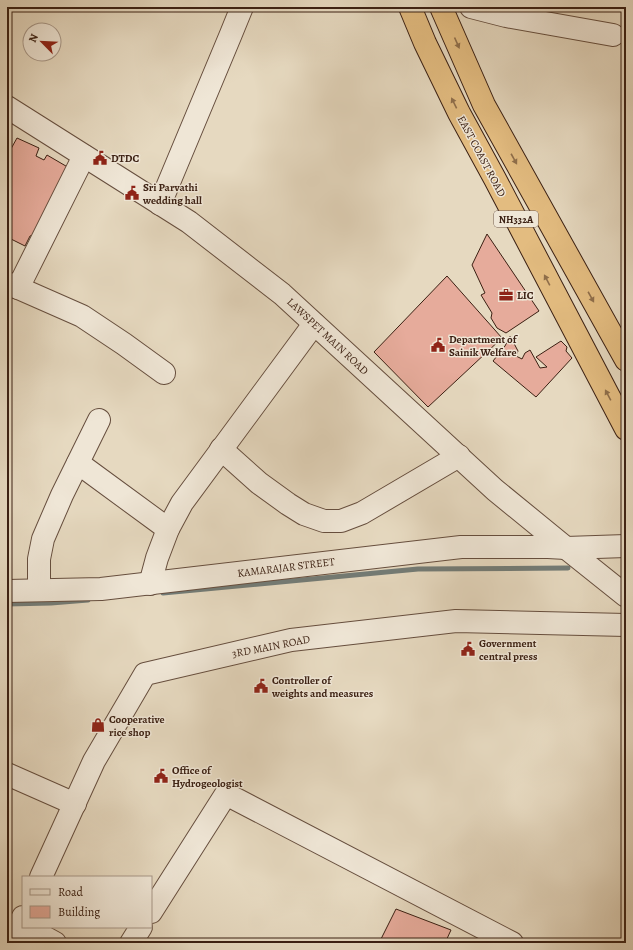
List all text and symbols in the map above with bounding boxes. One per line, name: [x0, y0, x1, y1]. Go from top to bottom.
north arrow: [22, 22, 62, 62]
text: N: [25, 31, 42, 45]
one-way arrow: [454, 37, 460, 49]
one-way arrow: [451, 97, 457, 109]
street label: EAST COAST ROAD: [454, 113, 509, 200]
public building icon: DTDC: [92, 150, 108, 166]
place label: DTDC: [111, 151, 139, 166]
one-way arrow: [511, 153, 517, 165]
place label: Sri Parvathi wedding hall: [142, 180, 202, 208]
public building icon: Sri Parvathi wedding hall: [124, 185, 140, 201]
road number: NH332A: [494, 211, 538, 227]
one-way arrow: [544, 274, 551, 286]
office icon: LIC: [498, 287, 514, 303]
place label: LIC: [517, 288, 534, 303]
one-way arrow: [587, 291, 594, 303]
street label: LAWSPET MAIN ROAD: [284, 295, 372, 378]
place label: Department of Sainik Welfare: [449, 332, 519, 360]
public building icon: Department of Sainik Welfare: [430, 337, 446, 353]
one-way arrow: [605, 389, 611, 401]
street label: KAMARAJAR STREET: [236, 554, 336, 581]
street label: 3RD MAIN ROAD: [231, 632, 312, 661]
place label: Government central press: [479, 636, 538, 664]
public building icon: Government central press: [460, 641, 476, 657]
place label: Controller of weights and measures: [271, 673, 374, 701]
public building icon: Controller of weights and measures: [253, 678, 269, 694]
place label: Cooperative rice shop: [109, 712, 165, 740]
shop icon: Cooperative rice shop: [90, 717, 106, 733]
place label: Office of Hydrogeologist: [172, 763, 243, 791]
public building icon: Office of Hydrogeologist: [153, 768, 169, 784]
legend: [22, 876, 152, 928]
text: Road: [58, 884, 84, 900]
text: Building: [58, 904, 100, 920]

